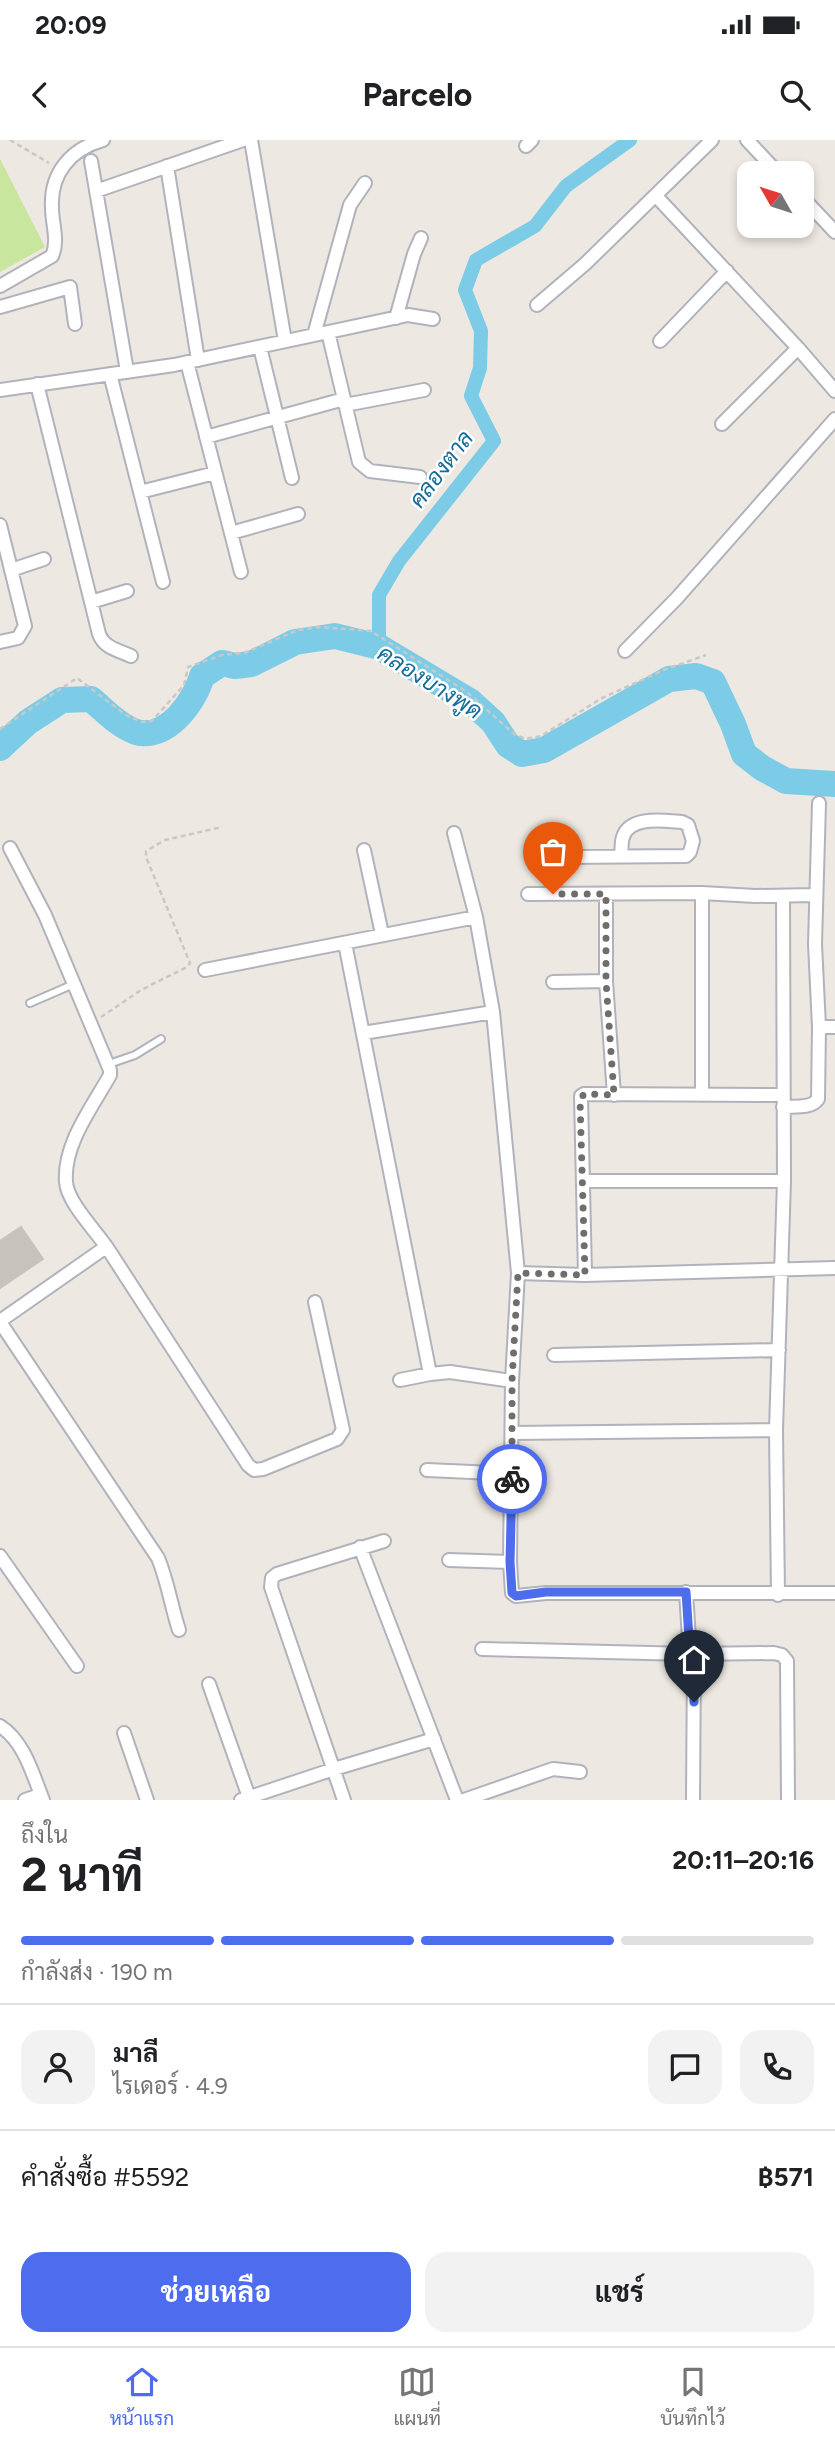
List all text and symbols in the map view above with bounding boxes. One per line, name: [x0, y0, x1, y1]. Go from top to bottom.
text: 20:09: [35, 9, 107, 41]
icon: back: [21, 76, 59, 114]
text: Parcelo: [363, 76, 472, 114]
icon: search: [776, 76, 814, 114]
north arrow: [737, 161, 814, 238]
map controls: [737, 161, 814, 238]
water label: คลองตาล: [403, 425, 479, 513]
water label: คลองบางพูด: [371, 639, 487, 728]
pin: [523, 822, 583, 894]
icon: bag: [534, 833, 572, 871]
courier: [477, 1444, 547, 1514]
icon: bike: [493, 1460, 531, 1498]
pin: [664, 1630, 724, 1702]
icon: home: [675, 1641, 713, 1679]
text: ถึงใน: [21, 1821, 68, 1849]
text: 20:11–20:16: [672, 1844, 814, 1876]
text: 2 นาที: [21, 1847, 143, 1903]
text: กำลังส่ง · 190 m: [21, 1958, 173, 1986]
button: person: [21, 2030, 95, 2104]
button: chat: [648, 2030, 722, 2104]
button: phone: [740, 2030, 814, 2104]
text: มาลี: [113, 2037, 158, 2069]
text: ไรเดอร์ · 4.9: [113, 2072, 228, 2100]
text: คำสั่งซื้อ #5592: [21, 2161, 189, 2193]
text: ฿571: [758, 2161, 814, 2193]
button: ช่วยเหลือ: [21, 2252, 411, 2332]
button: แชร์: [425, 2252, 814, 2332]
tab: หน้าแรก: [110, 2363, 174, 2430]
tab: แผนที่: [394, 2363, 441, 2430]
tab: บันทึกไว้: [660, 2363, 725, 2430]

